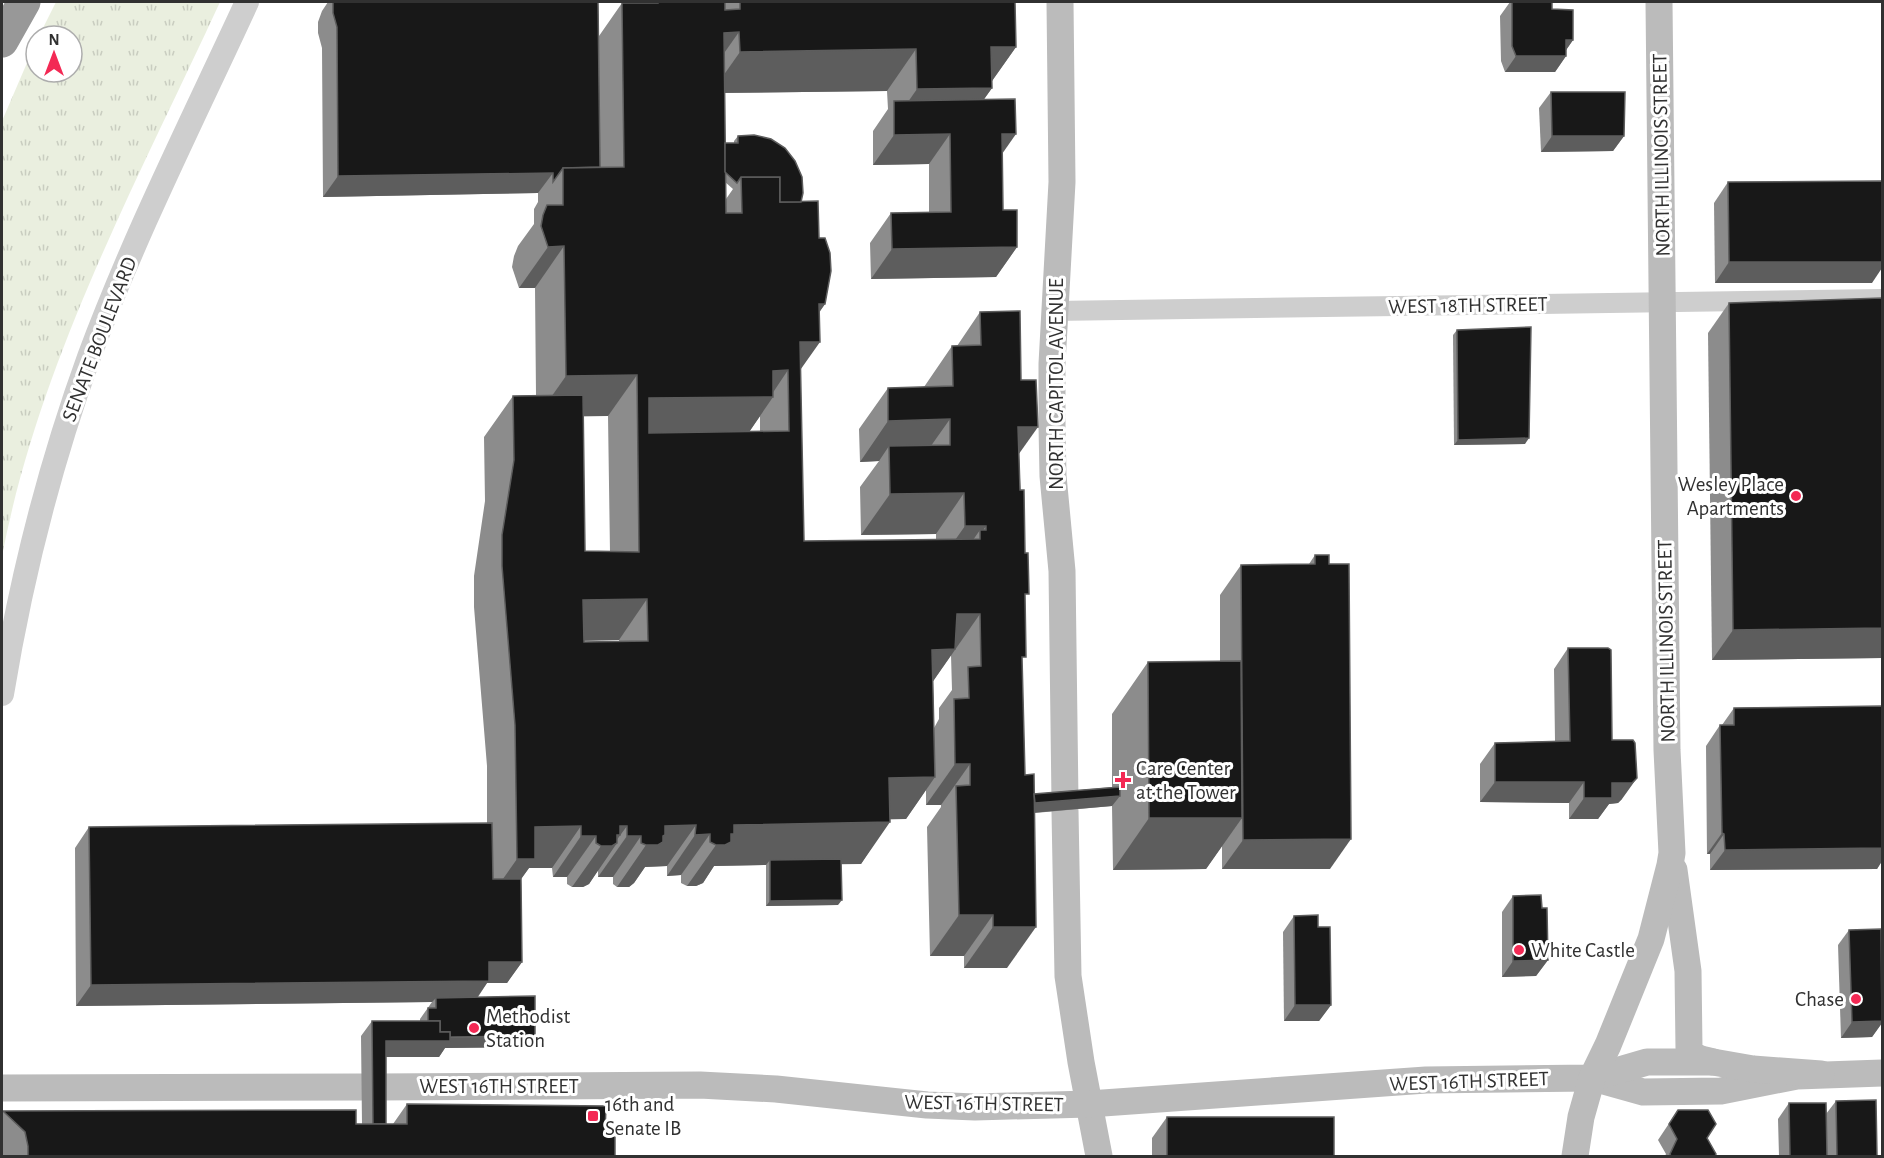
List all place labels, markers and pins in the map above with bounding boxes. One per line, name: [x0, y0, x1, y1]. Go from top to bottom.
place label: Wesley Place Apartments: [1678, 474, 1784, 519]
marker: Wesley Place Apartments: [1789, 489, 1803, 503]
place label: Care Center at the Tower: [1136, 758, 1236, 803]
marker: Care Center at the Tower: [1114, 771, 1132, 789]
place label: White Castle: [1531, 940, 1635, 961]
marker: White Castle: [1512, 943, 1526, 957]
place label: Chase: [1795, 989, 1844, 1010]
marker: Chase: [1849, 992, 1863, 1006]
place label: Methodist Station: [486, 1006, 570, 1051]
marker: Methodist Station: [467, 1021, 481, 1035]
place label: 16th and Senate IB: [605, 1094, 681, 1139]
marker: 16th and Senate IB: [586, 1109, 600, 1123]

